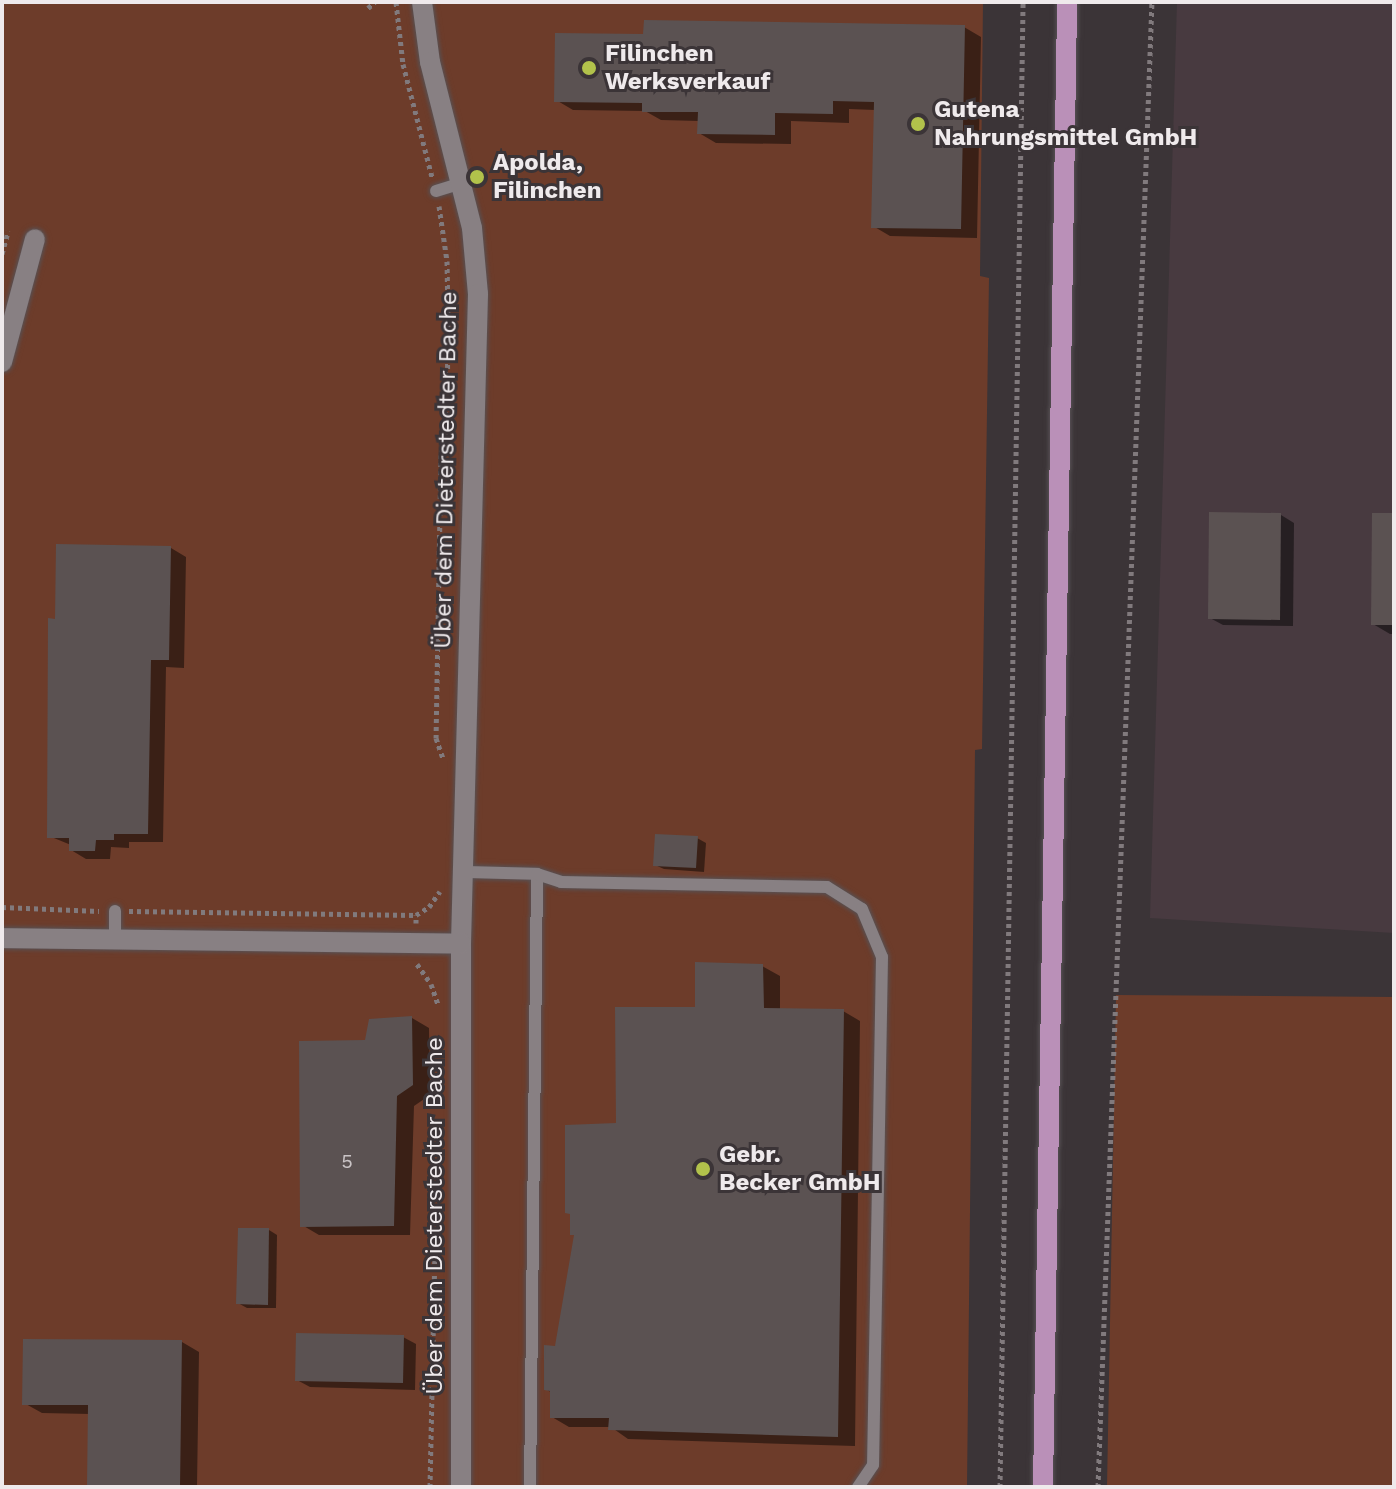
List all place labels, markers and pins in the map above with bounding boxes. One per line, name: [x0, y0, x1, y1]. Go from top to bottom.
place label: Filinchen Werksverkauf: [605, 40, 770, 96]
marker: Filinchen Werksverkauf: [580, 59, 598, 77]
place label: Gutena Nahrungsmittel GmbH: [934, 96, 1198, 152]
marker: Gutena Nahrungsmittel GmbH: [909, 115, 927, 133]
place label: Apolda, Filinchen: [493, 149, 602, 205]
marker: Apolda, Filinchen: [468, 168, 486, 186]
place label: Gebr. Becker GmbH: [719, 1141, 881, 1197]
marker: Gebr. Becker GmbH: [694, 1160, 712, 1178]

